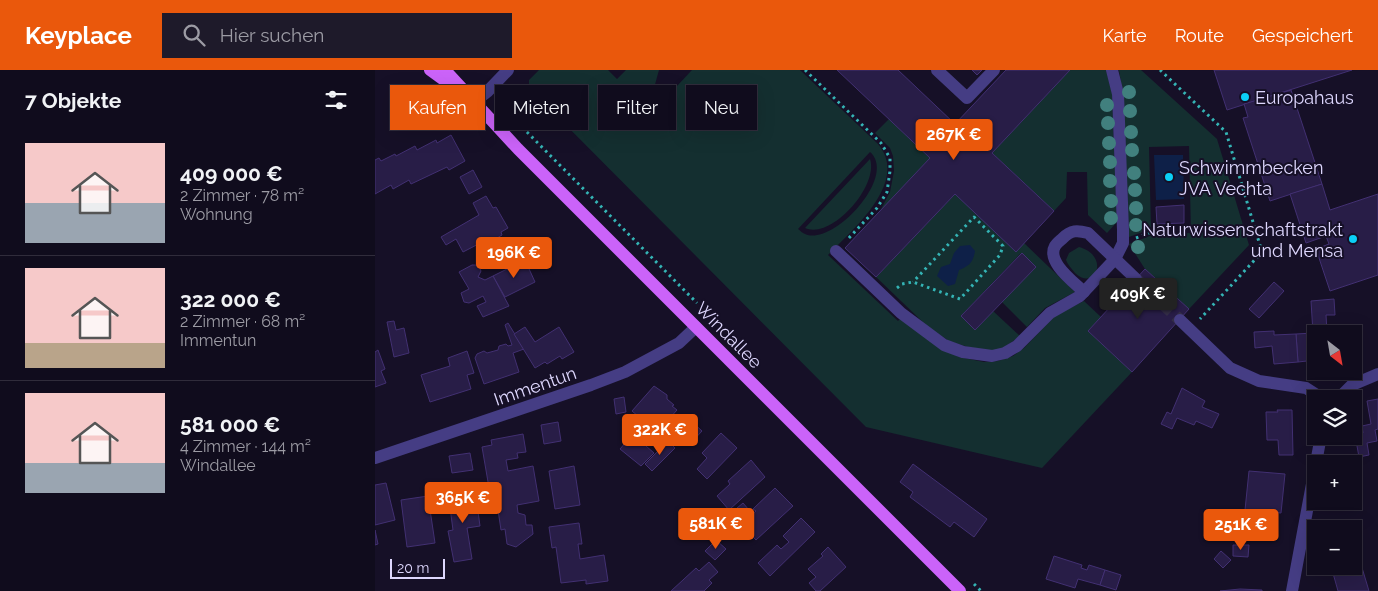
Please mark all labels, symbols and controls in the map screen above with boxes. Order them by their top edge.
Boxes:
search box [162,13,512,58]
text: Keyplace [25,21,132,50]
icon: search [180,21,208,49]
text: Hier suchen [220,24,324,46]
text: Karte [1103,25,1147,46]
text: Route [1175,25,1224,46]
text: Gespeichert [1252,25,1353,46]
chip: Kaufen [390,85,485,130]
chip: Mieten [495,85,588,130]
chip: Filter [598,85,676,130]
chip: Neu [686,85,757,130]
icon: filters [322,86,350,114]
place label: Europahaus [1255,87,1354,108]
text: 7 Objekte [25,88,121,113]
marker: Europahaus [1239,91,1251,103]
pin: 267K € [913,118,995,161]
text: 267K € [927,125,981,144]
place label: Schwimmbecken JVA Vechta [1179,157,1323,199]
text: 409 000 € [180,161,283,186]
icon: home [65,163,125,223]
marker: Schwimmbecken JVA Vechta [1163,171,1175,183]
text: 2 Zimmer · 78 m² [180,186,304,205]
text: Wohnung [180,205,253,224]
place label: Naturwissenschaftstrakt und Mensa [1142,219,1343,261]
marker: Naturwissenschaftstrakt und Mensa [1347,233,1359,245]
pin: 196K € [473,236,555,279]
text: 196K € [487,243,541,262]
pin: 409K € [1097,278,1179,320]
text: 409K € [1110,284,1166,303]
text: 322 000 € [180,287,281,312]
icon: home [65,288,125,348]
street label: Windallee [691,297,767,373]
text: 2 Zimmer · 68 m² [180,312,305,331]
north arrow [1307,325,1363,380]
map controls [1307,325,1362,575]
text: Immentun [180,331,256,350]
street label: Immentun [491,362,579,410]
button: layers [1307,390,1362,445]
text: 581 000 € [180,412,280,437]
icon: home [65,413,125,473]
pin: 322K € [619,414,701,456]
text: 322K € [633,420,687,439]
text: 4 Zimmer · 144 m² [180,437,311,456]
button: + [1307,455,1362,510]
text: Windallee [180,456,256,475]
pin: 365K € [422,482,504,524]
text: 365K € [436,488,490,507]
pin: 581K € [675,508,757,550]
pin: 251K € [1200,508,1282,551]
text: 581K € [689,514,743,533]
text: 251K € [1215,515,1267,534]
button: − [1307,520,1362,575]
scale bar [390,556,445,579]
text: 20 m [397,560,429,576]

